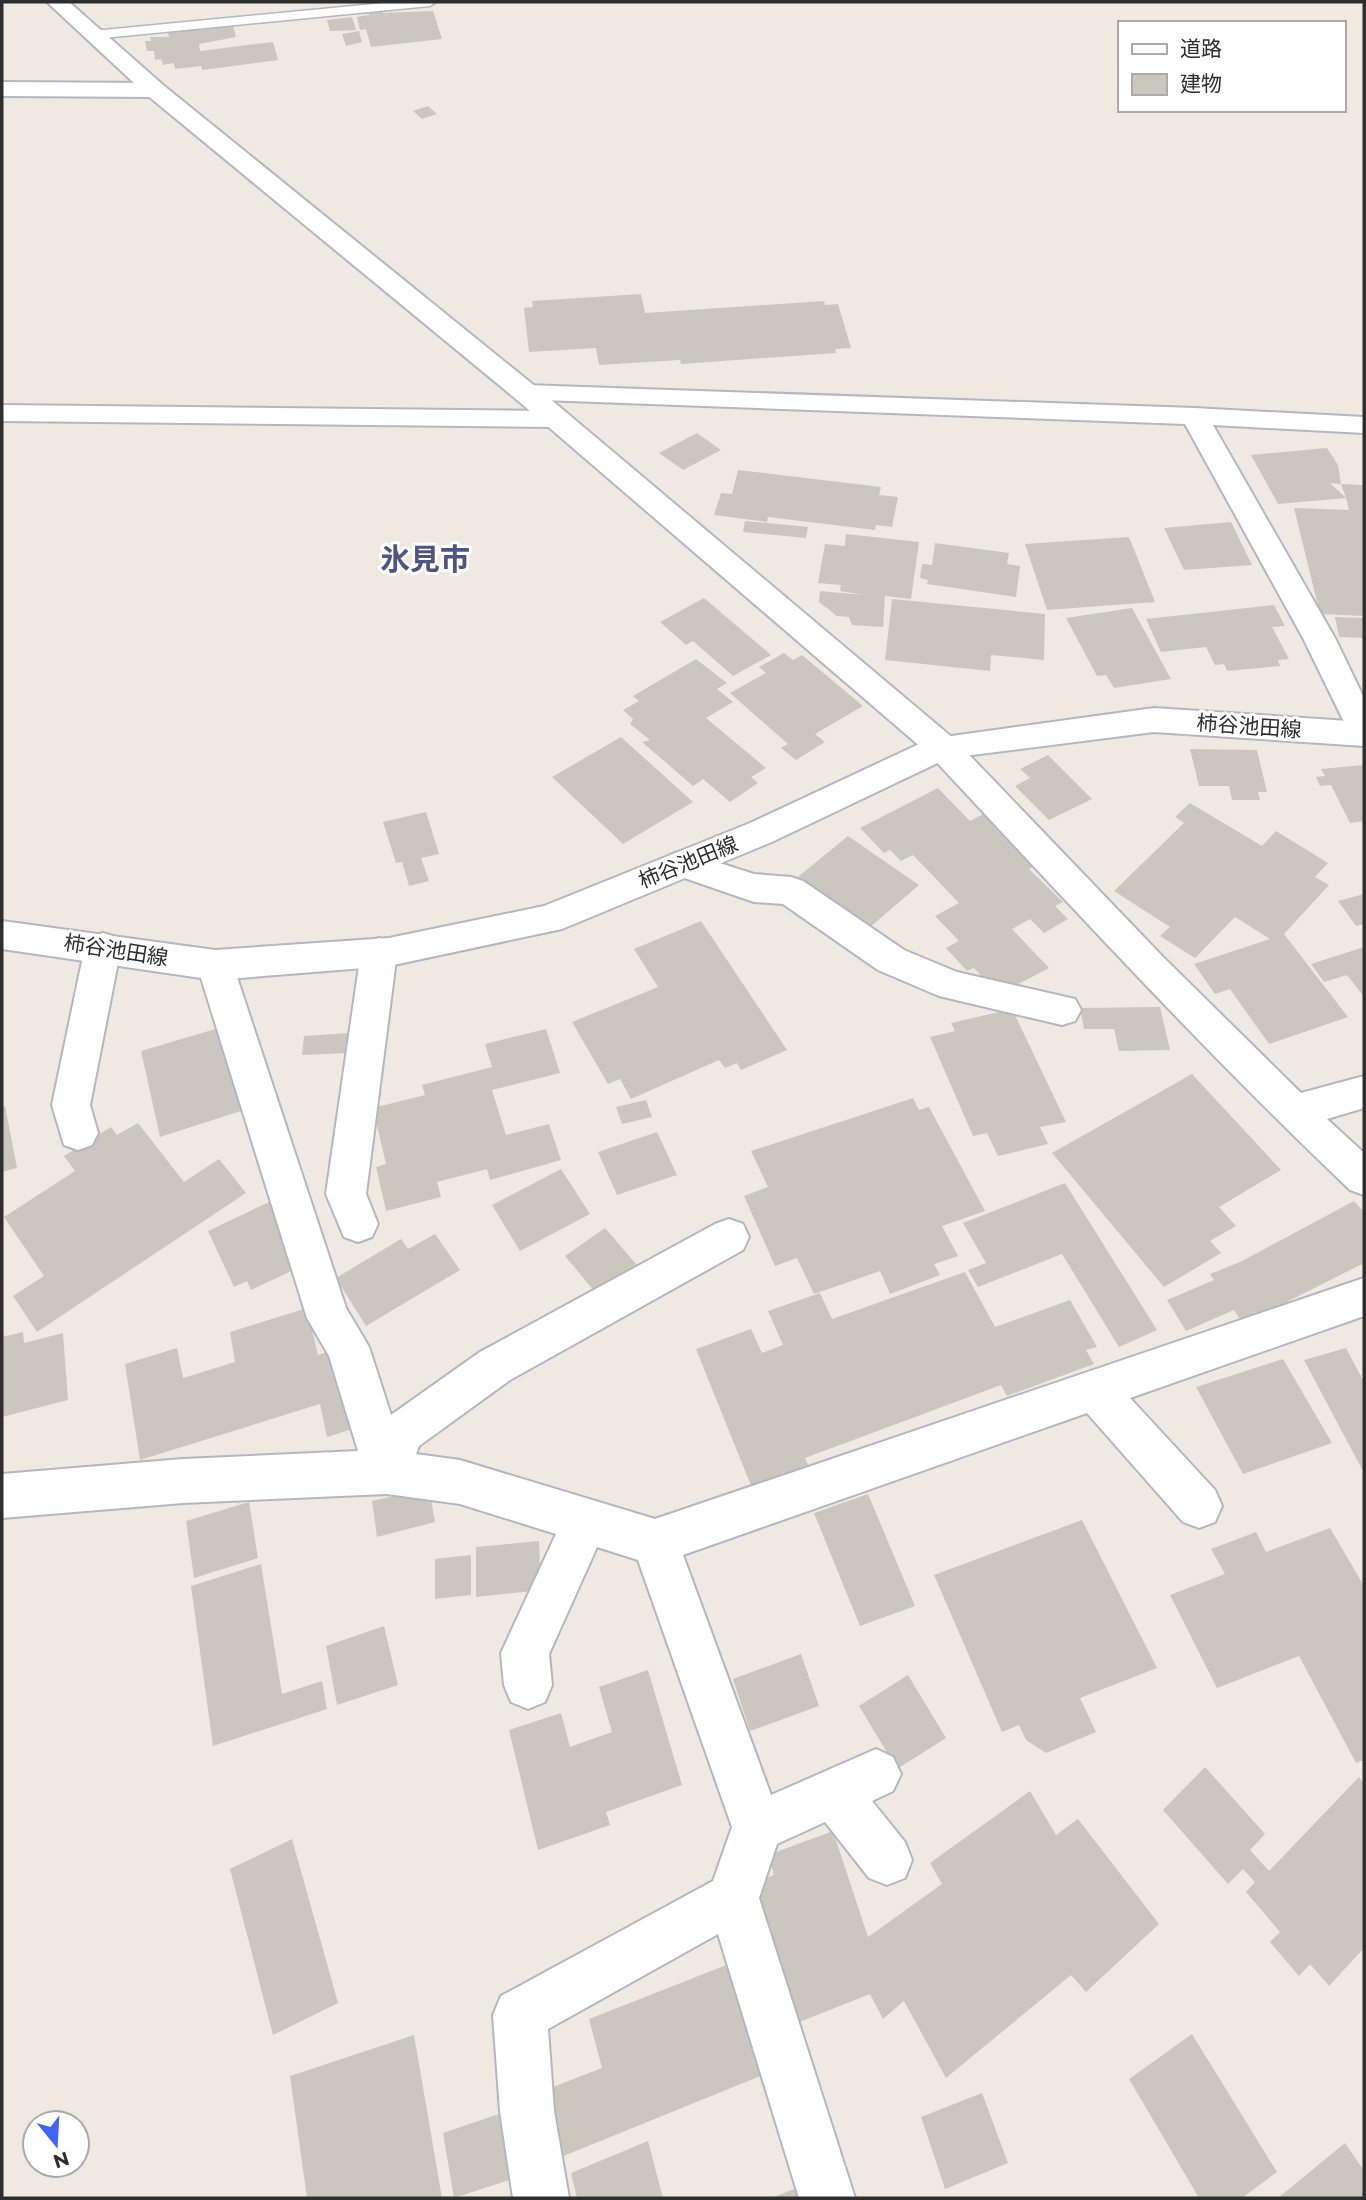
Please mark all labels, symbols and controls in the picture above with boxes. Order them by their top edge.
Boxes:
legend [1118,21,1345,112]
text: 道路 [1180,36,1222,61]
text: 建物 [1180,71,1222,96]
district label: 氷見市 [380,541,470,578]
street label: 柿谷池田線 [1196,710,1302,742]
street label: 柿谷池田線 [635,831,741,893]
street label: 柿谷池田線 [62,929,170,971]
north arrow [21,2109,91,2179]
text: N [50,2146,72,2173]

